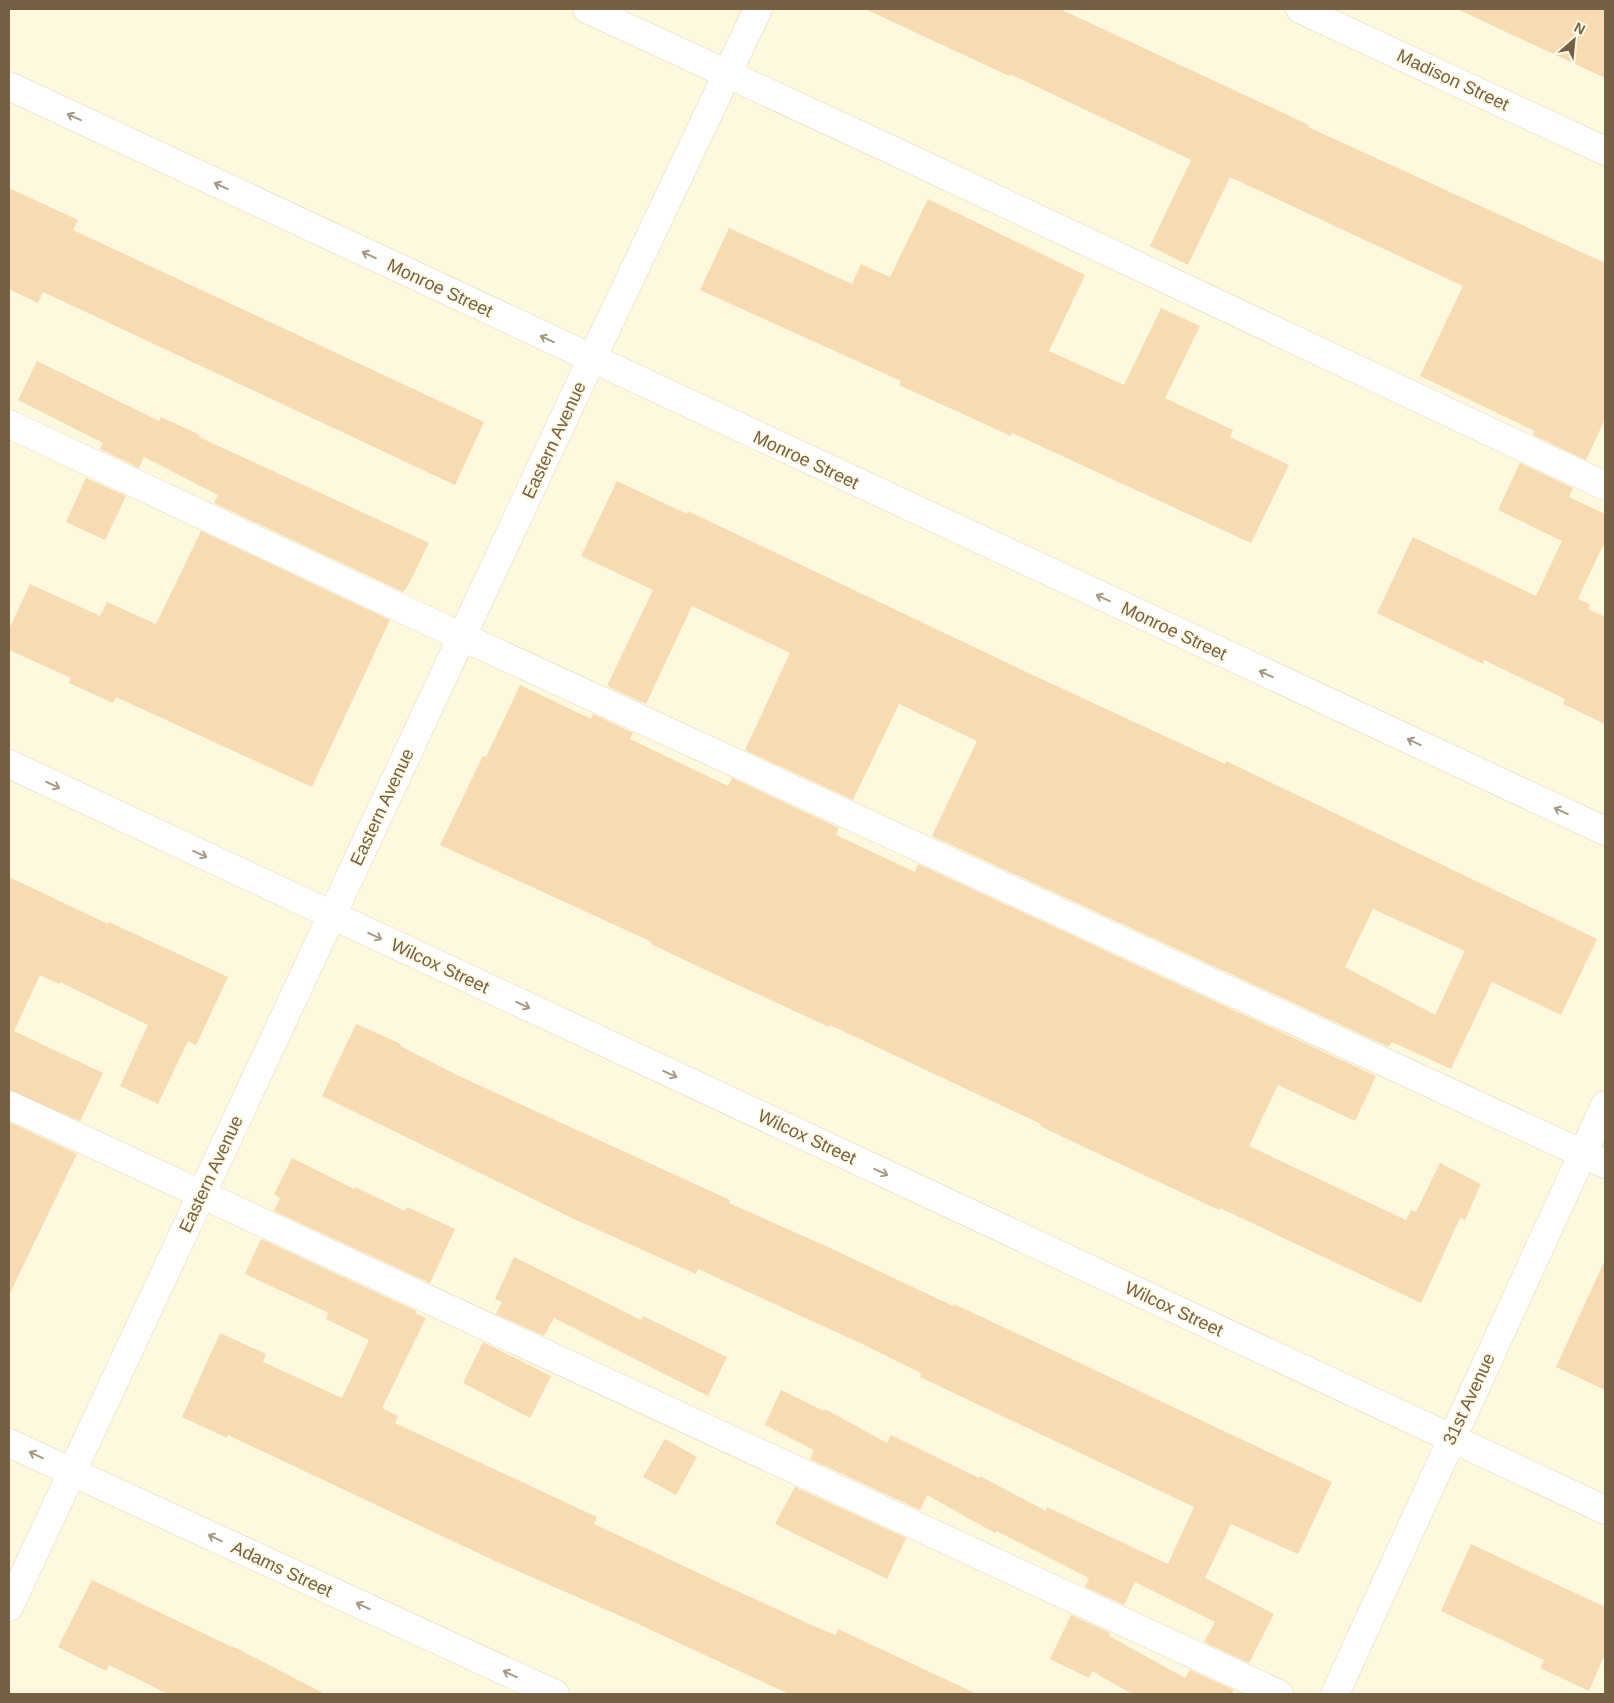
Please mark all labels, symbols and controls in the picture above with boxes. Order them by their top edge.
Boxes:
north arrow [1549,15,1599,65]
text: N [1572,19,1588,38]
street label: Madison Street [1394,45,1512,115]
one-way arrow [67,112,82,121]
one-way arrow [214,181,229,190]
one-way arrow [361,250,376,260]
street label: Monroe Street [384,255,496,321]
one-way arrow [540,334,555,343]
street label: Eastern Avenue [518,378,590,502]
street label: Monroe Street [750,427,862,493]
one-way arrow [1096,593,1111,602]
street label: Monroe Street [1118,598,1230,664]
one-way arrow [1259,668,1274,678]
one-way arrow [1407,737,1422,747]
street label: Eastern Avenue [346,745,418,869]
one-way arrow [45,780,60,790]
one-way arrow [1554,806,1569,815]
one-way arrow [192,850,207,859]
one-way arrow [367,932,382,942]
street label: Wilcox Street [388,935,492,997]
one-way arrow [515,1000,530,1010]
one-way arrow [662,1069,677,1079]
street label: Wilcox Street [755,1106,859,1168]
street label: Eastern Avenue [175,1112,247,1236]
one-way arrow [873,1167,888,1177]
street label: Wilcox Street [1122,1278,1226,1340]
street label: 31st Avenue [1439,1350,1499,1448]
one-way arrow [29,1450,44,1460]
one-way arrow [208,1533,223,1542]
street label: Adams Street [228,1537,336,1601]
one-way arrow [356,1601,371,1610]
one-way arrow [503,1669,518,1679]

